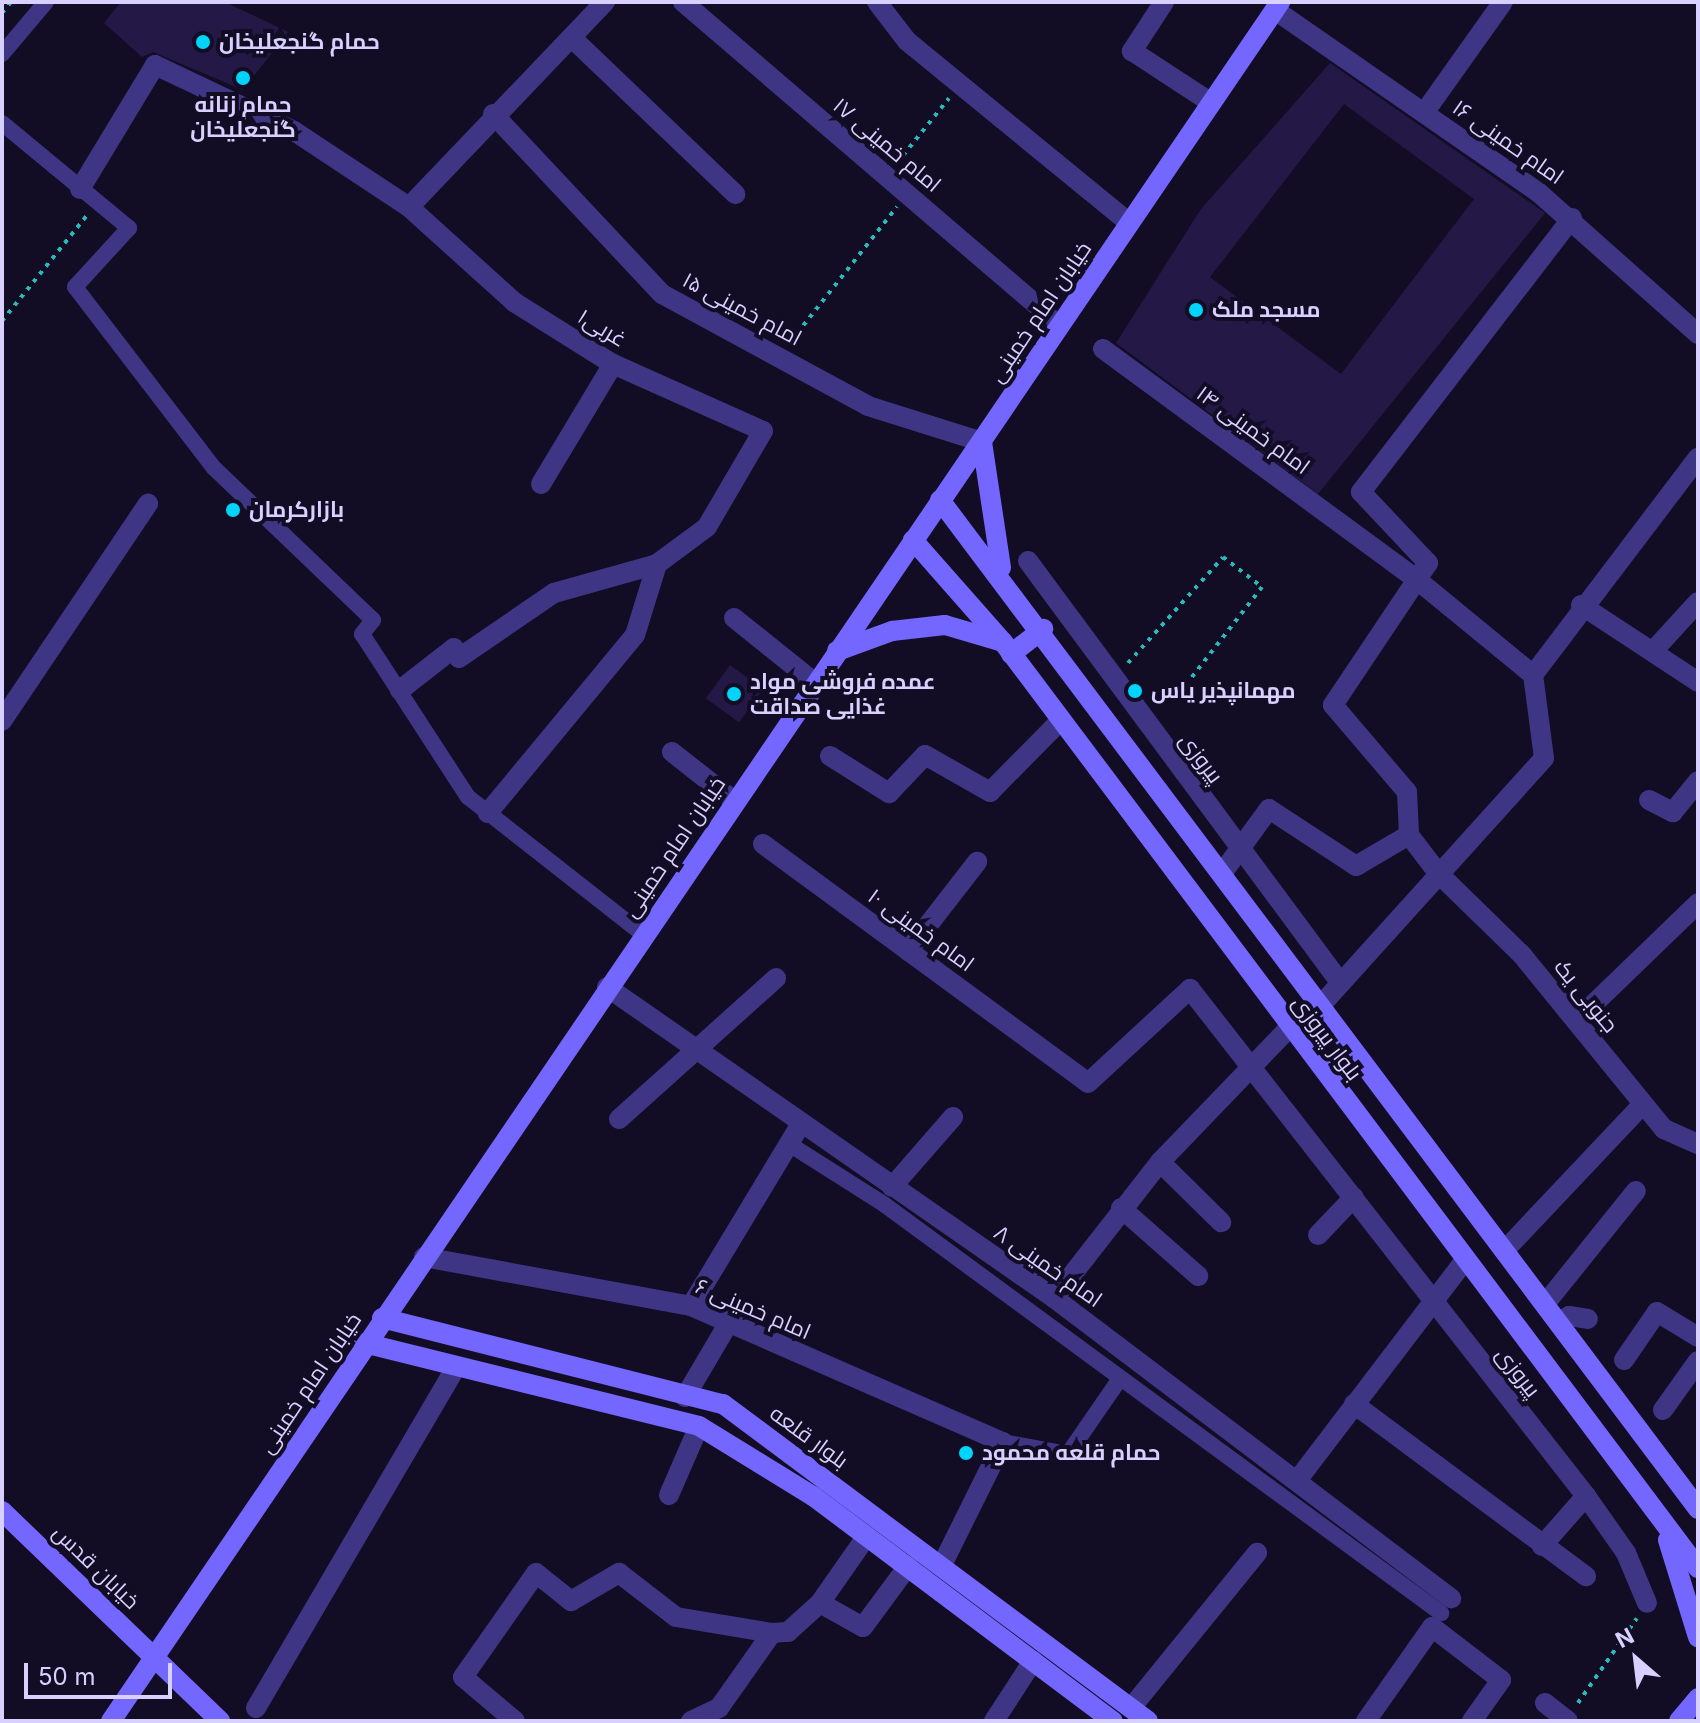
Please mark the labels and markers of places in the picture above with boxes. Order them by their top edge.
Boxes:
place label: حمام گنجعلیخان [219,29,380,55]
marker: حمام گنجعلیخان [194,33,212,51]
marker: حمام زنانه گنجعلیخان [234,69,252,87]
place label: حمام زنانه گنجعلیخان [190,91,296,142]
place label: مسجد ملک [1212,297,1321,323]
marker: مسجد ملک [1187,301,1205,319]
place label: بازارکرمان [249,497,344,523]
marker: بازارکرمان [224,501,242,519]
place label: عمده فروشی مواد غذایی صداقت [750,668,936,720]
place label: مهمانپذیر یاس [1151,678,1296,704]
marker: مهمانپذیر یاس [1126,682,1144,700]
marker: عمده فروشی مواد غذایی صداقت [725,685,743,703]
place label: حمام قلعه محمود [982,1440,1161,1466]
marker: حمام قلعه محمود [957,1444,975,1462]

